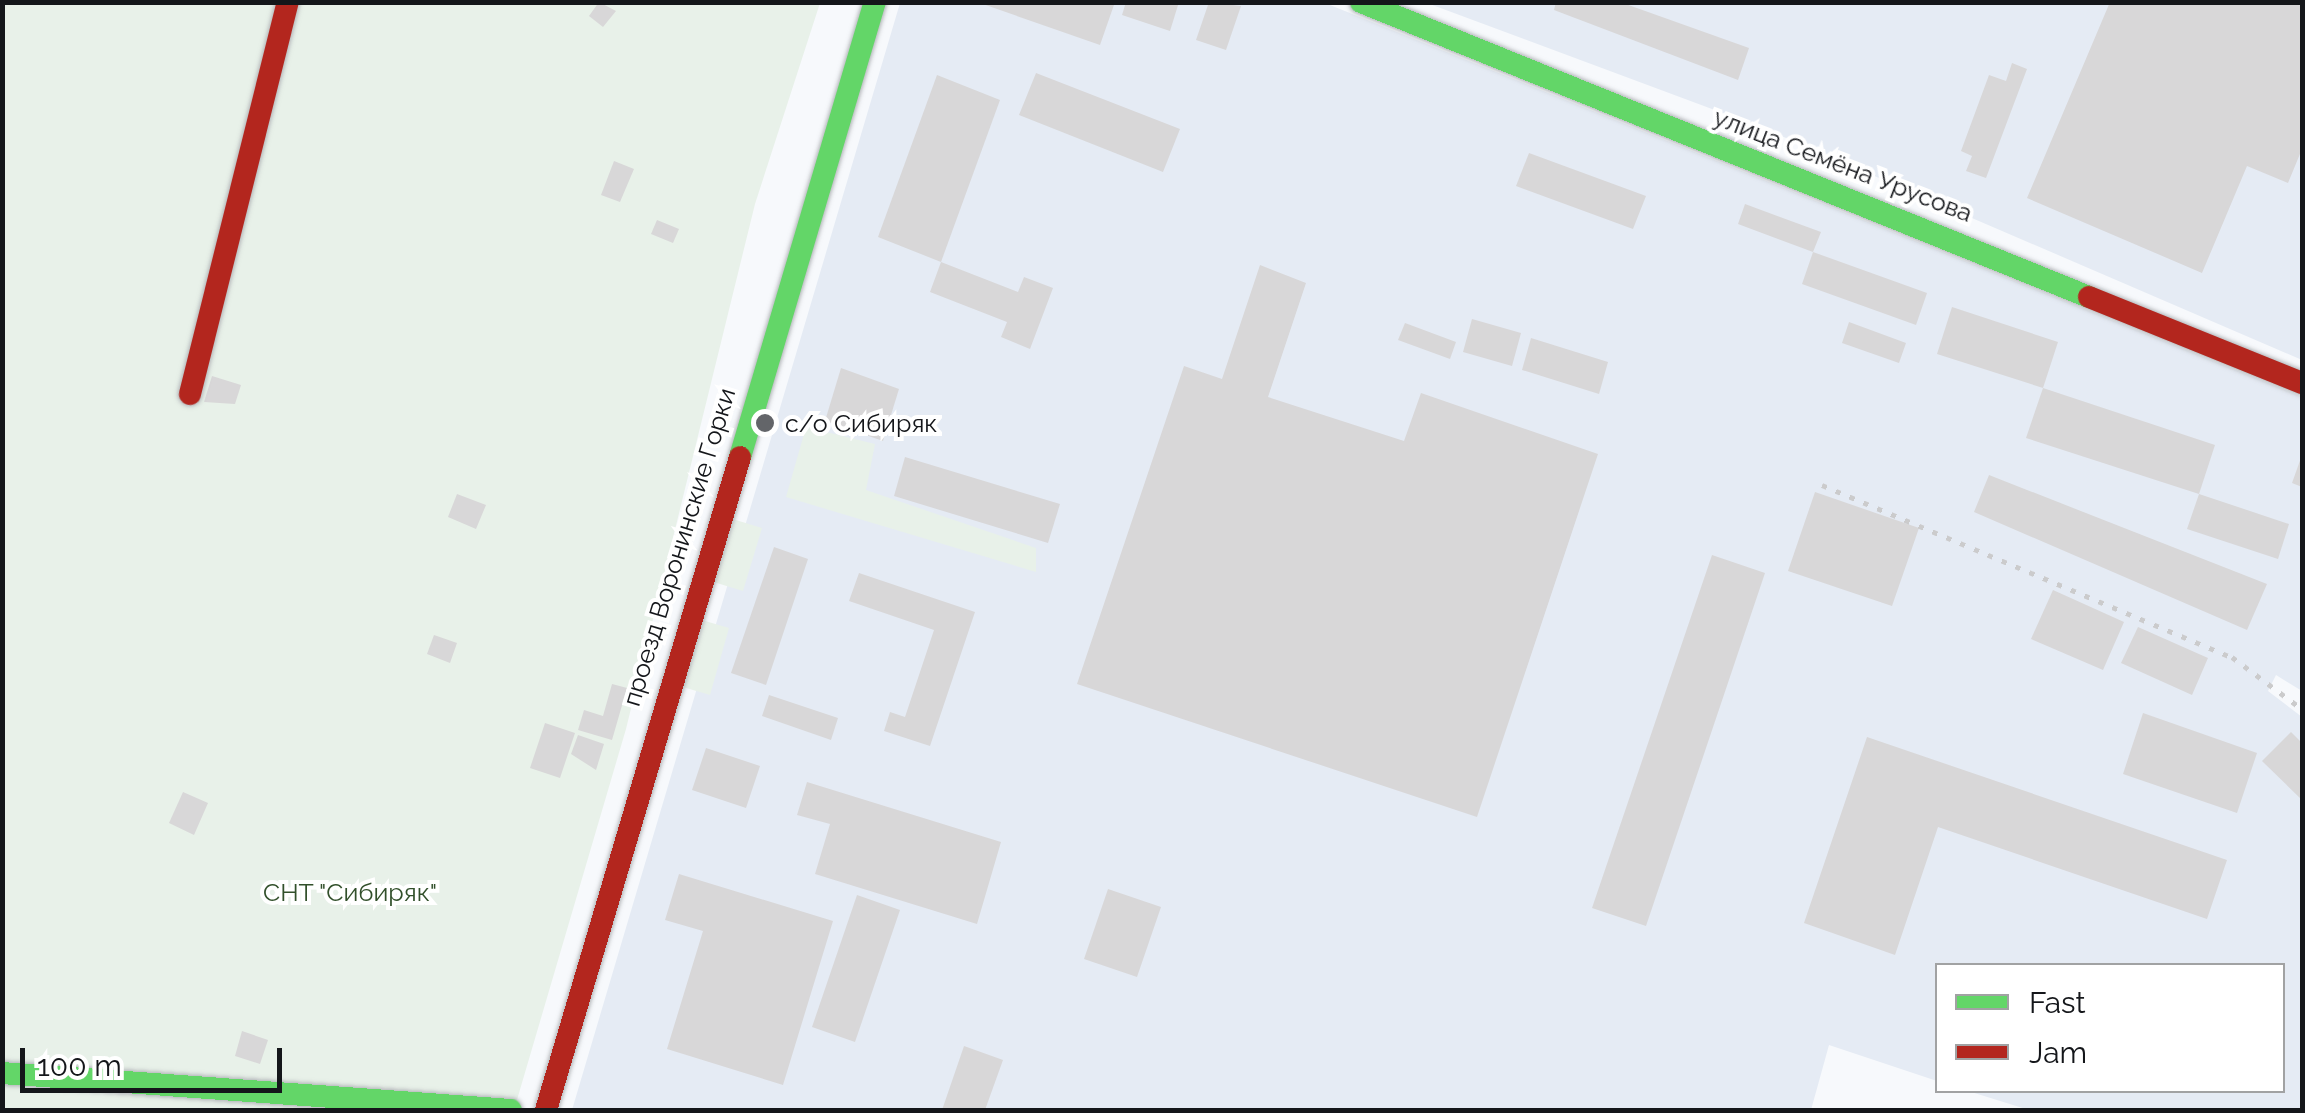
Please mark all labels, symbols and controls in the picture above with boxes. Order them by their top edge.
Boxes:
street label: улица Семёна Урусова [1709,102,1977,228]
street label: проезд Воронинские Горки [616,384,742,710]
place label: с/о Сибиряк [785,408,937,438]
marker: с/о Сибиряк [754,412,776,434]
park label: СНТ "Сибиряк" [262,877,438,907]
legend [1935,963,2285,1093]
text: Fast [2029,985,2086,1020]
scale bar [25,1028,288,1090]
text: Jam [2029,1035,2087,1070]
text: 100 m [37,1048,122,1083]

